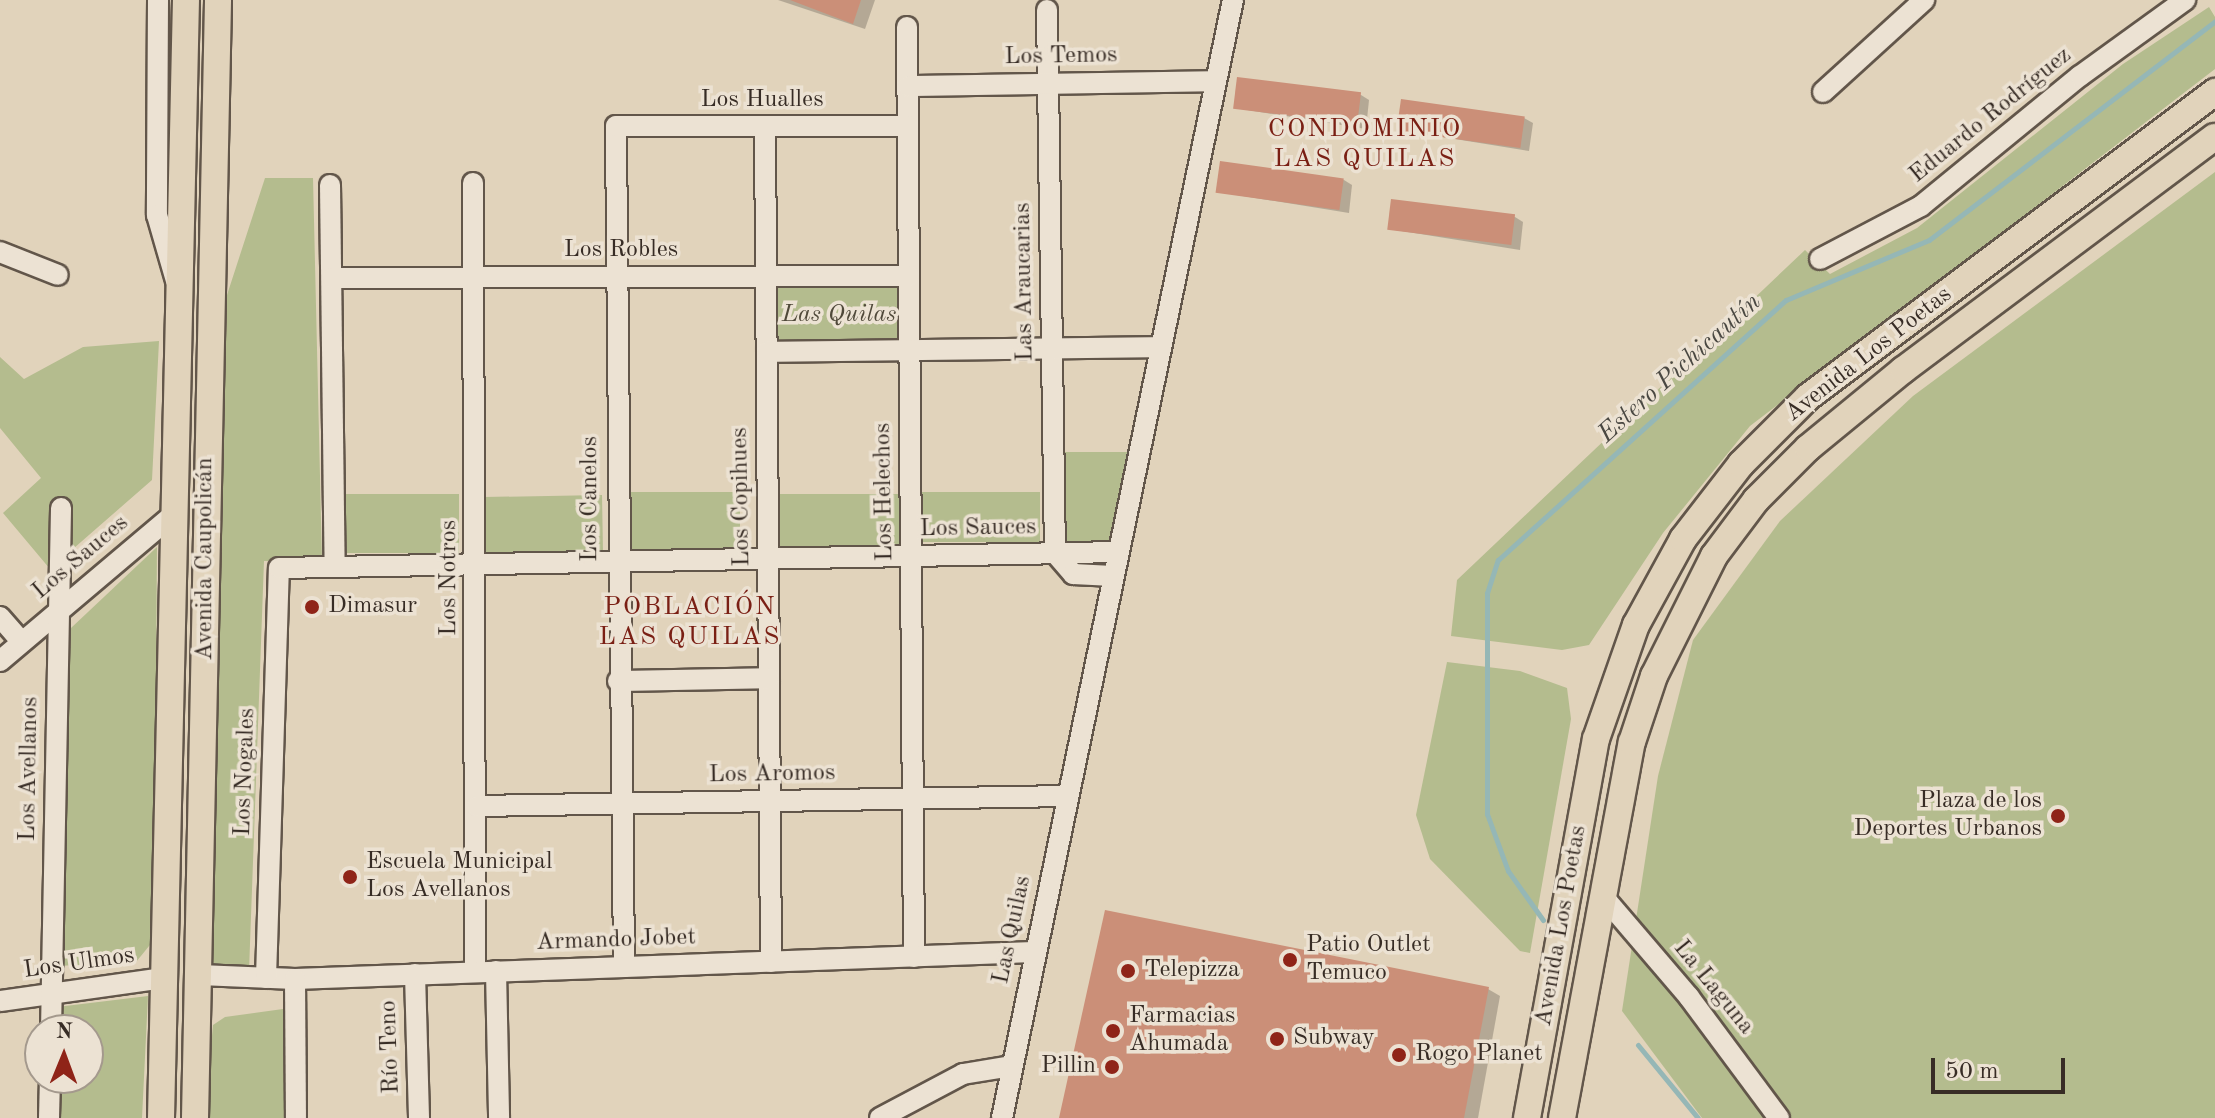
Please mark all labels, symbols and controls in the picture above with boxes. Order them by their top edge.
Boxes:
street label: Los Temos [1004,42,1118,72]
street label: Eduardo Rodríguez [1904,42,2078,190]
street label: Los Hualles [700,87,824,115]
district label: CONDOMINIO LAS QUILAS [1268,114,1462,176]
street label: Las Araucarias [1009,202,1041,362]
street label: Los Robles [564,237,678,265]
street label: Avenida Los Poetas [1780,281,1958,429]
water label: Estero Pichicautín [1592,287,1768,451]
park label: Las Quilas [782,302,896,330]
street label: Los Helechos [869,423,901,561]
street label: Los Copihues [726,427,758,567]
street label: Los Canelos [577,436,605,562]
street label: Avenida Caupolicán [192,457,220,661]
street label: Los Sauces [27,509,135,607]
street label: Los Sauces [919,514,1037,544]
street label: Los Notros [436,520,464,636]
district label: POBLACIÓN LAS QUILAS [599,592,781,654]
place label: Dimasur [328,593,417,621]
marker: Dimasur [303,598,321,616]
street label: Los Avellanos [14,696,46,842]
street label: Los Nogales [229,707,263,837]
street label: Los Aromos [708,759,836,791]
place label: Plaza de los Deportes Urbanos [1854,788,2042,844]
marker: Plaza de los Deportes Urbanos [2049,807,2067,825]
street label: Avenida Los Poetas [1530,823,1594,1029]
place label: Escuela Municipal Los Avellanos [366,849,552,905]
marker: Escuela Municipal Los Avellanos [341,868,359,886]
street label: Las Quilas [987,873,1039,987]
street label: Armando Jobet [536,924,696,958]
place label: Patio Outlet Temuco [1306,932,1431,988]
street label: La Laguna [1666,935,1760,1041]
street label: Los Ulmos [22,942,136,986]
marker: Patio Outlet Temuco [1281,951,1299,969]
place label: Telepizza [1144,957,1240,985]
marker: Telepizza [1119,962,1137,980]
street label: Río Teno [375,1000,407,1094]
place label: Farmacias Ahumada [1129,1003,1236,1059]
north arrow [24,1014,104,1094]
text: N [56,1021,73,1043]
marker: Farmacias Ahumada [1104,1022,1122,1040]
place label: Subway [1293,1025,1375,1053]
marker: Subway [1268,1030,1286,1048]
place label: Rogo Planet [1415,1041,1543,1069]
scale bar [1935,1042,2069,1092]
marker: Rogo Planet [1390,1046,1408,1064]
place label: Pillin [1041,1053,1096,1081]
marker: Pillin [1103,1058,1121,1076]
text: 50 m [1945,1060,1999,1084]

